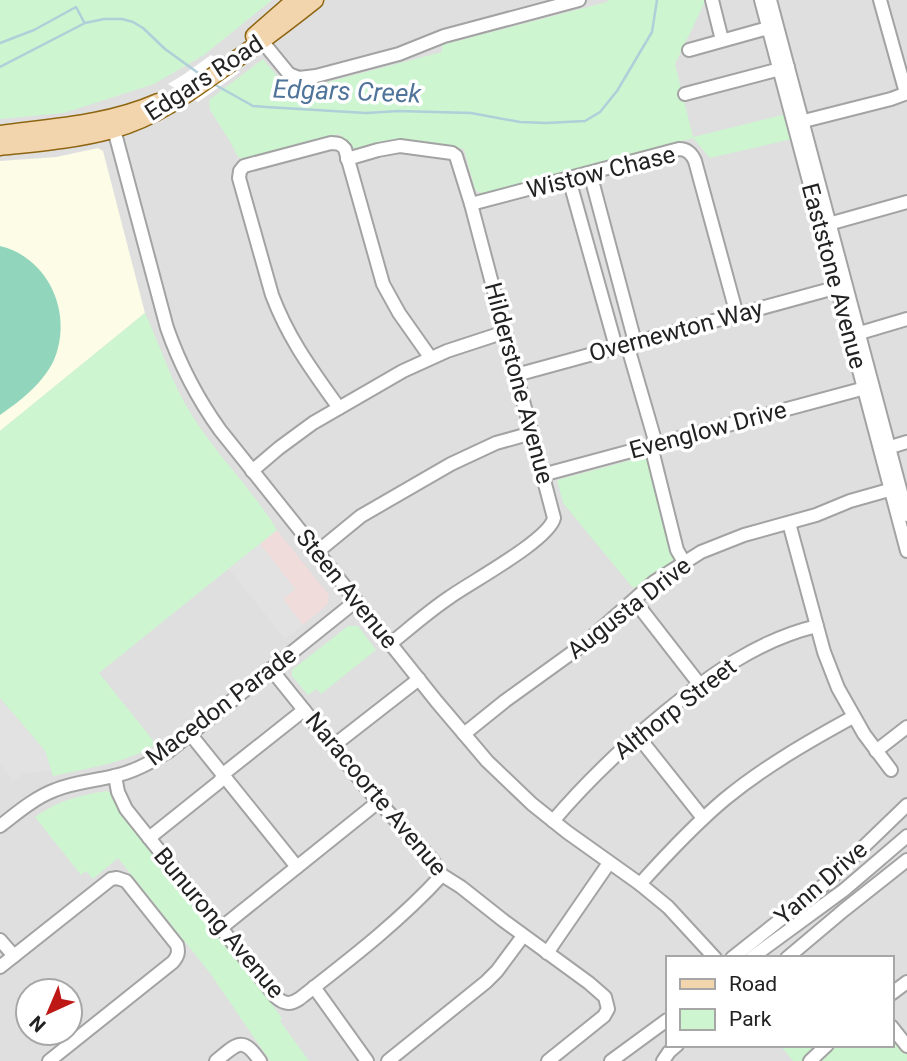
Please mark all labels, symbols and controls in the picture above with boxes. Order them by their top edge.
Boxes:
street label: Edgars Road [140,29,268,127]
water label: Edgars Creek [272,73,423,109]
street label: Wistow Chase [524,140,678,204]
street label: Eaststone Avenue [796,180,872,372]
street label: Hilderstone Avenue [479,279,559,487]
street label: Overnewton Way [586,294,766,368]
street label: Evenglow Drive [626,396,790,464]
street label: Steen Avenue [290,524,404,654]
street label: Augusta Drive [562,551,696,665]
street label: Macedon Parade [140,640,302,772]
street label: Althorp Street [608,653,742,765]
street label: Naracoorte Avenue [300,707,452,881]
street label: Yann Drive [769,835,873,931]
street label: Bunurong Avenue [148,842,290,1004]
legend [666,956,893,1047]
text: Road [729,972,777,996]
north arrow [14,977,84,1047]
text: Park [729,1007,772,1031]
text: N [25,1011,50,1037]

